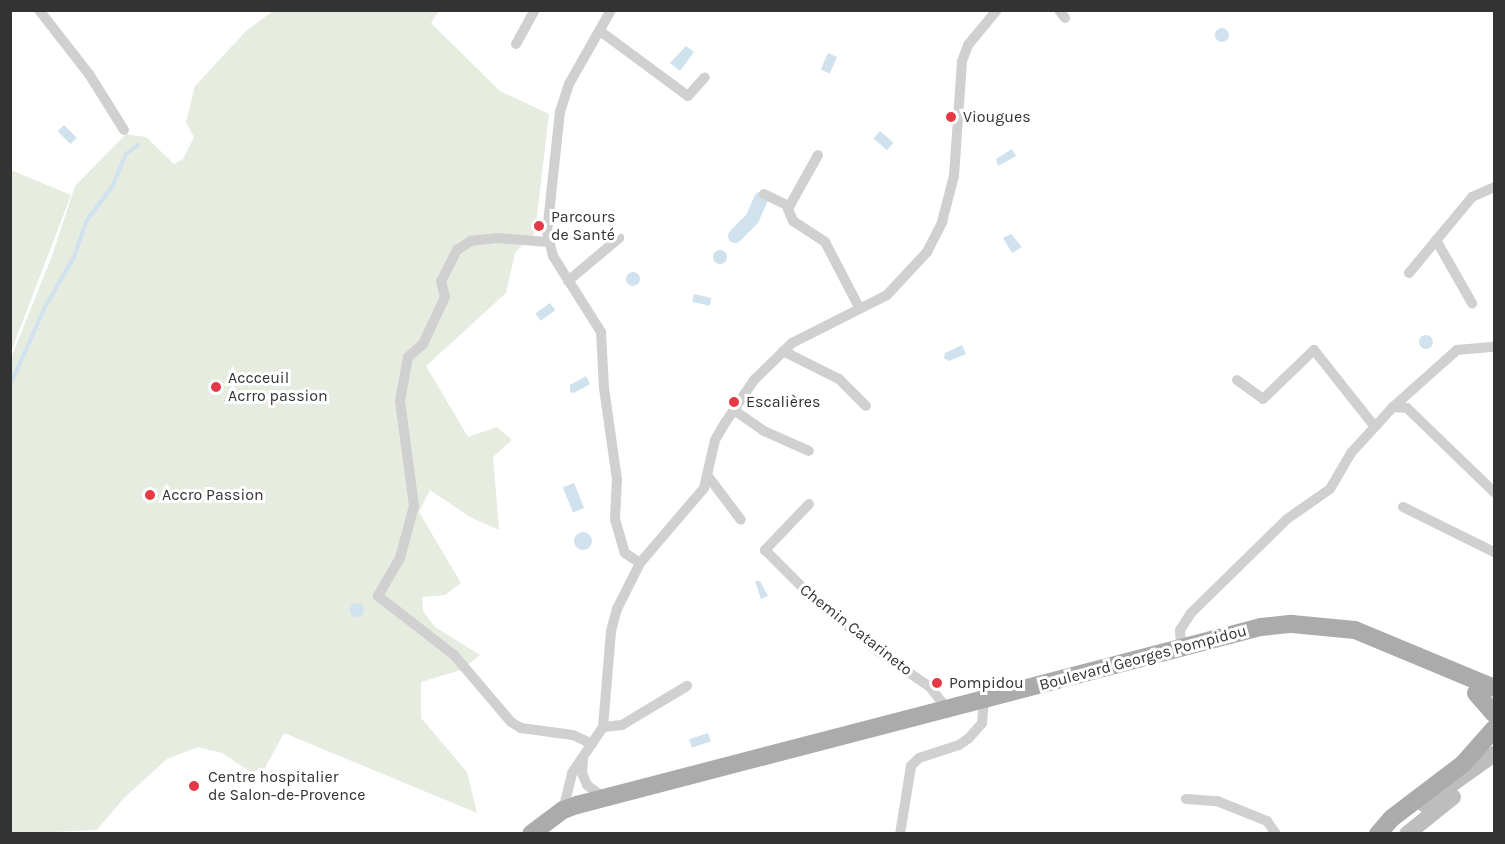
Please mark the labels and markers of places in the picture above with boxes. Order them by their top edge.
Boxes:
place label: Viougues [963,107,1031,127]
marker: Viougues [944,110,958,124]
place label: Parcours de Santé [551,207,615,245]
marker: Parcours de Santé [532,219,546,233]
place label: Accceuil Acrro passion [228,368,328,406]
marker: Accceuil Acrro passion [209,380,223,394]
place label: Escalières [746,392,820,412]
marker: Escalières [727,395,741,409]
place label: Accro Passion [162,485,264,505]
marker: Accro Passion [143,488,157,502]
place label: Pompidou [949,673,1024,693]
marker: Pompidou [930,676,944,690]
place label: Centre hospitalier de Salon-de-Provence [208,767,365,805]
marker: Centre hospitalier de Salon-de-Provence [185,777,203,795]

